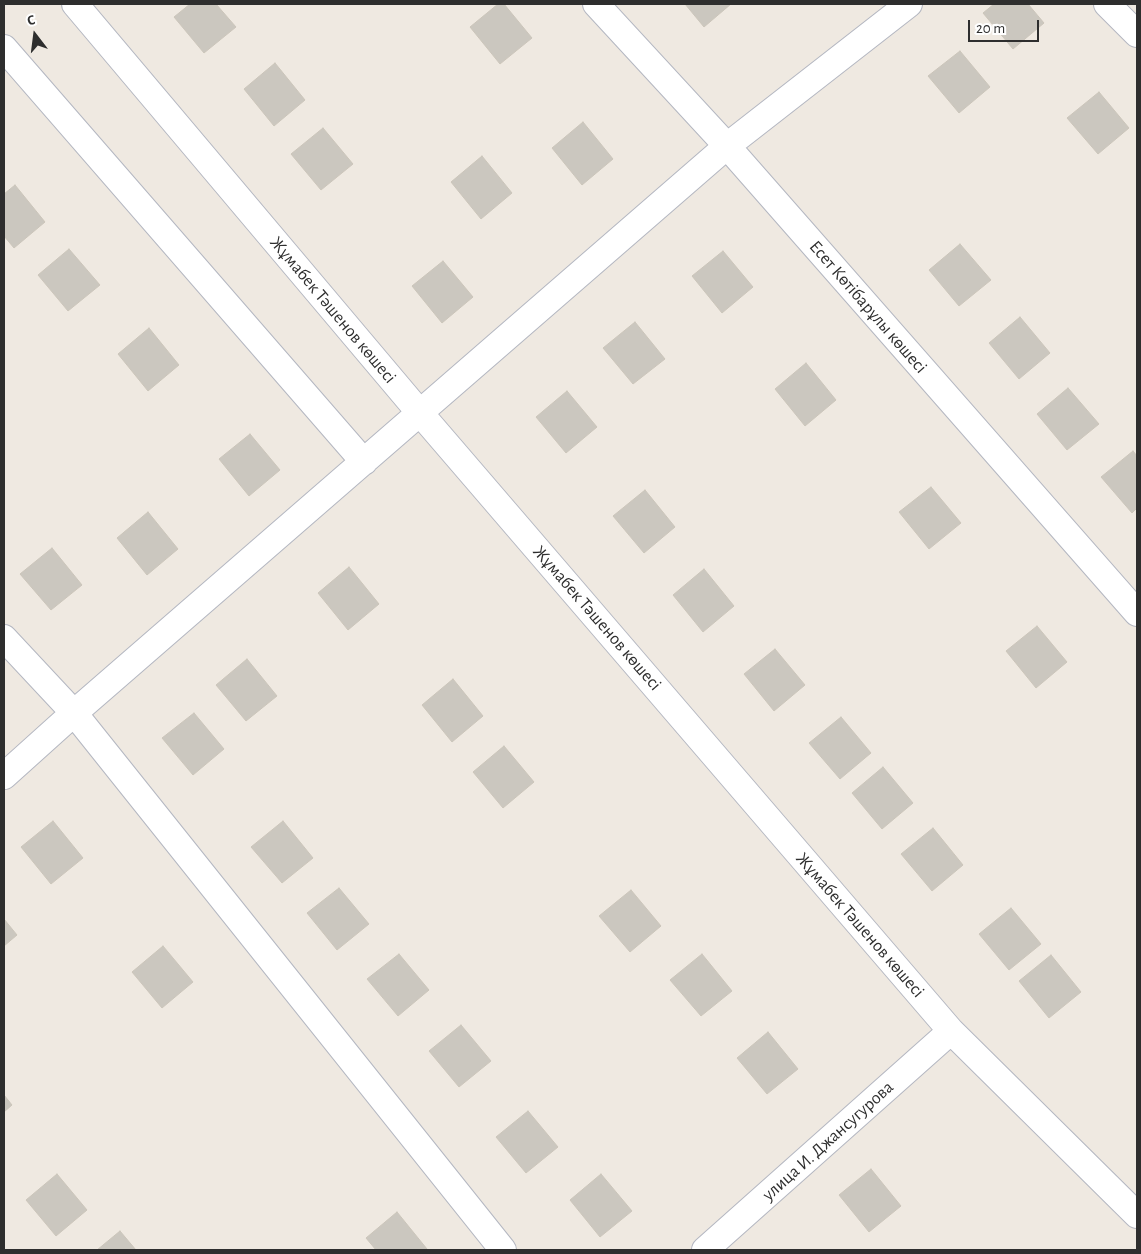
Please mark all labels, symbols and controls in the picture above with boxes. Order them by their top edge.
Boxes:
north arrow [10,10,60,60]
scale bar [971,10,1042,42]
text: С [26,13,37,28]
text: 20 m [976,21,1005,36]
street label: Жұмабек Тәшенов көшесі [265,232,401,388]
street label: Есет Көтібарұлы көшесі [804,236,932,378]
street label: Жұмабек Тәшенов көшесі [528,541,666,695]
street label: Жұмабек Тәшенов көшесі [791,848,929,1002]
street label: улица И. Джансугурова [758,1076,898,1206]

